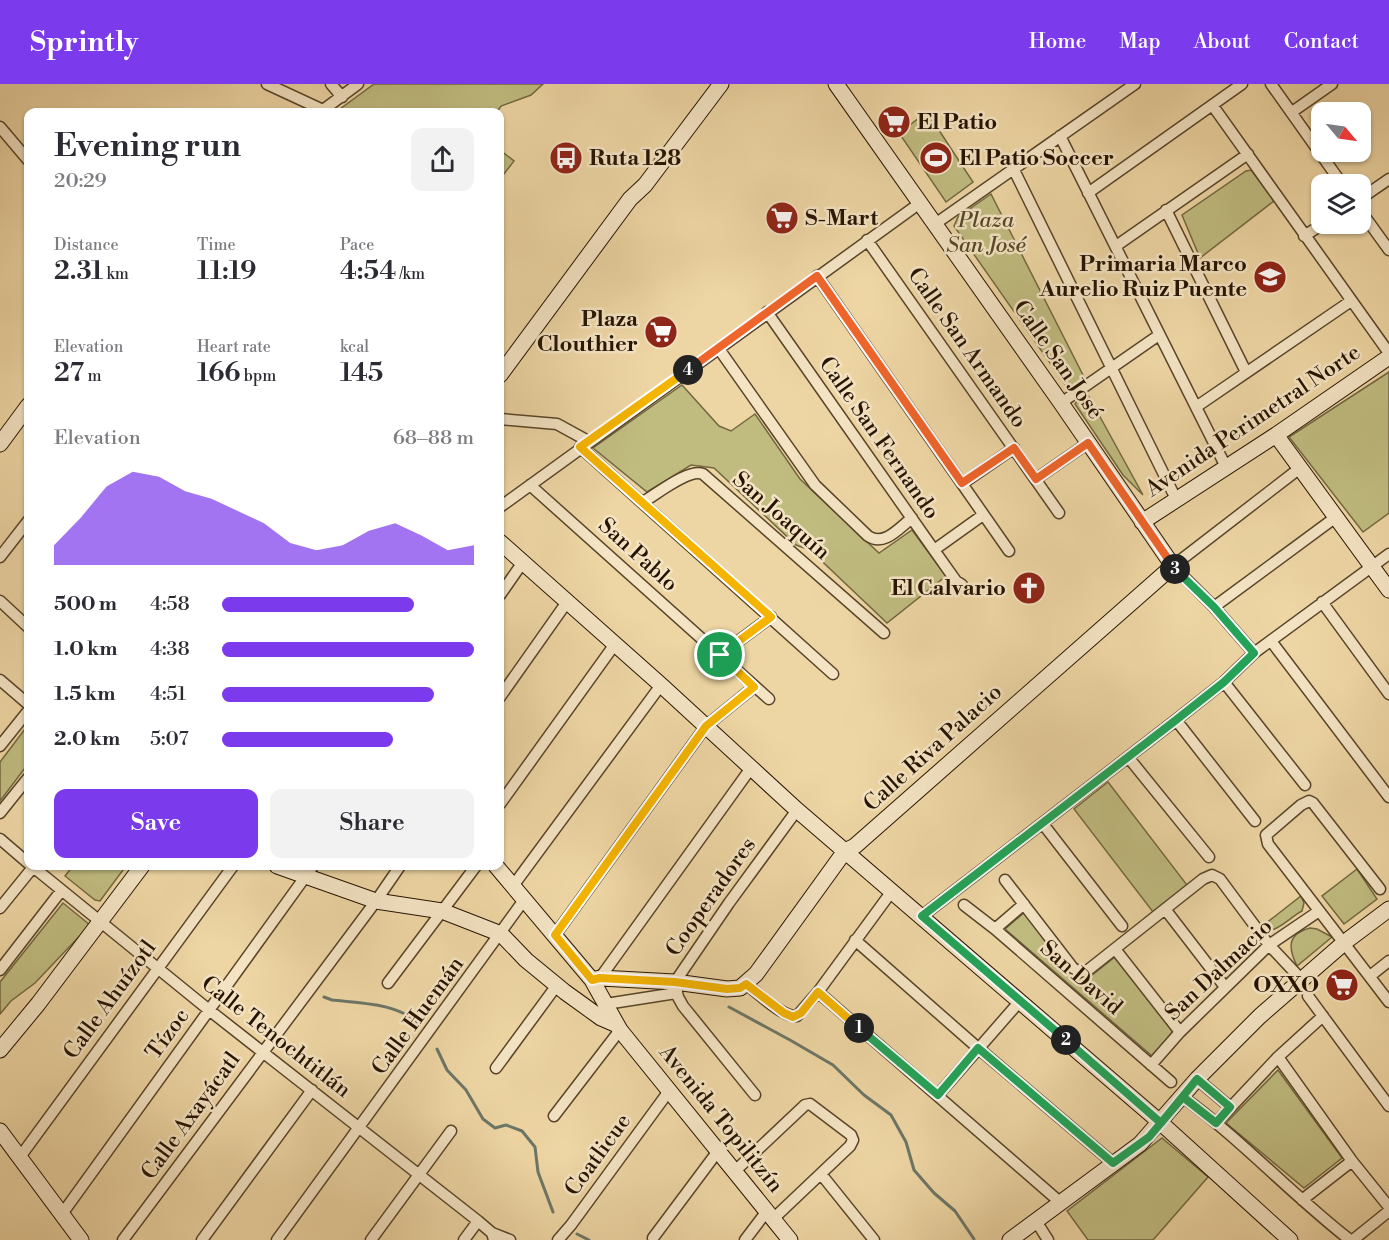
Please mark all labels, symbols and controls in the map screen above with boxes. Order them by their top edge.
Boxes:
text: Sprintly [30,25,138,60]
text: Home [1029,29,1086,55]
text: Map [1119,29,1161,55]
text: About [1194,29,1251,55]
text: Contact [1284,29,1359,55]
north arrow [1311,102,1371,162]
map controls [1311,102,1371,234]
supermarket icon: El Patio [876,104,912,140]
place label: El Patio [917,109,997,136]
text: Evening run [54,126,241,167]
button: share [411,128,474,191]
bus stop icon: Ruta 128 [548,140,584,176]
sports icon: El Patio Soccer [918,140,954,176]
place label: Ruta 128 [589,145,681,172]
place label: El Patio Soccer [959,145,1114,172]
text: 20:29 [54,169,107,194]
button: layers [1311,174,1371,234]
supermarket icon: S-Mart [764,200,800,236]
place label: S-Mart [805,205,878,232]
park label: Plaza San José [946,207,1028,259]
text: Distance [54,235,119,255]
text: Time [197,235,236,255]
text: Pace [340,235,374,255]
place label: Primaria Marco Aurelio Ruiz Puente [1038,251,1247,303]
text: 2.31 [54,255,103,287]
text: 11:19 [197,255,256,287]
text: 4:54 [340,255,396,287]
school or university icon: Primaria Marco Aurelio Ruiz Puente [1252,259,1288,295]
street label: Calle San Armando [902,263,1032,433]
text: km [103,264,129,284]
text: /km [396,264,425,284]
street label: Calle San José [1007,295,1109,425]
place label: Plaza Clouthier [537,306,639,358]
supermarket icon: Plaza Clouthier [643,314,679,350]
text: Elevation [54,337,123,357]
text: Heart rate [197,337,271,357]
text: kcal [340,337,369,357]
street label: Avenida Perimetral Norte [1140,339,1366,504]
street label: Calle San Fernando [813,351,945,525]
pin: 4 [673,355,703,385]
text: 27 [54,357,84,389]
text: 166 [197,357,240,389]
text: 145 [340,357,383,389]
text: 4 [683,360,693,380]
text: m [84,366,102,386]
text: bpm [240,366,276,386]
text: Elevation [54,426,141,451]
text: 68–88 m [393,426,474,451]
street label: San Joaquín [727,466,835,566]
street label: San Pablo [593,512,683,598]
pin: 3 [1160,554,1190,584]
text: 3 [1170,559,1180,579]
church icon: El Calvario [1011,570,1047,606]
place label: El Calvario [891,575,1006,602]
text: 500 m [54,592,117,617]
text: 4:58 [150,592,190,617]
pin [694,629,745,680]
text: 1.0 km [54,637,118,662]
text: 4:38 [150,637,190,662]
icon: arrive [703,638,736,671]
street label: Calle Riva Palacio [858,679,1008,817]
text: 1.5 km [54,682,115,707]
text: 4:51 [150,682,186,707]
text: 2.0 km [54,727,120,752]
text: 5:07 [150,727,189,752]
button: Save [54,789,258,858]
button: Share [270,789,474,858]
street label: Cooperadores [660,832,762,962]
street label: San Dalmacio [1160,913,1278,1027]
street label: Calle Ahuízotl [58,935,162,1065]
street label: San David [1034,935,1128,1021]
street label: Calle Huemán [366,952,470,1080]
supermarket icon: OXXO [1324,967,1360,1003]
street label: Calle Tenochtitlán [196,970,356,1104]
place label: OXXO [1253,972,1319,999]
street label: Tízoc [140,1003,196,1065]
pin: 1 [844,1013,874,1043]
text: 1 [855,1018,863,1038]
pin: 2 [1051,1025,1081,1055]
text: 2 [1061,1030,1071,1050]
street label: Avenida Topilitzín [653,1039,789,1198]
street label: Calle Axayácatl [136,1047,247,1185]
street label: Coatlicue [559,1109,637,1201]

